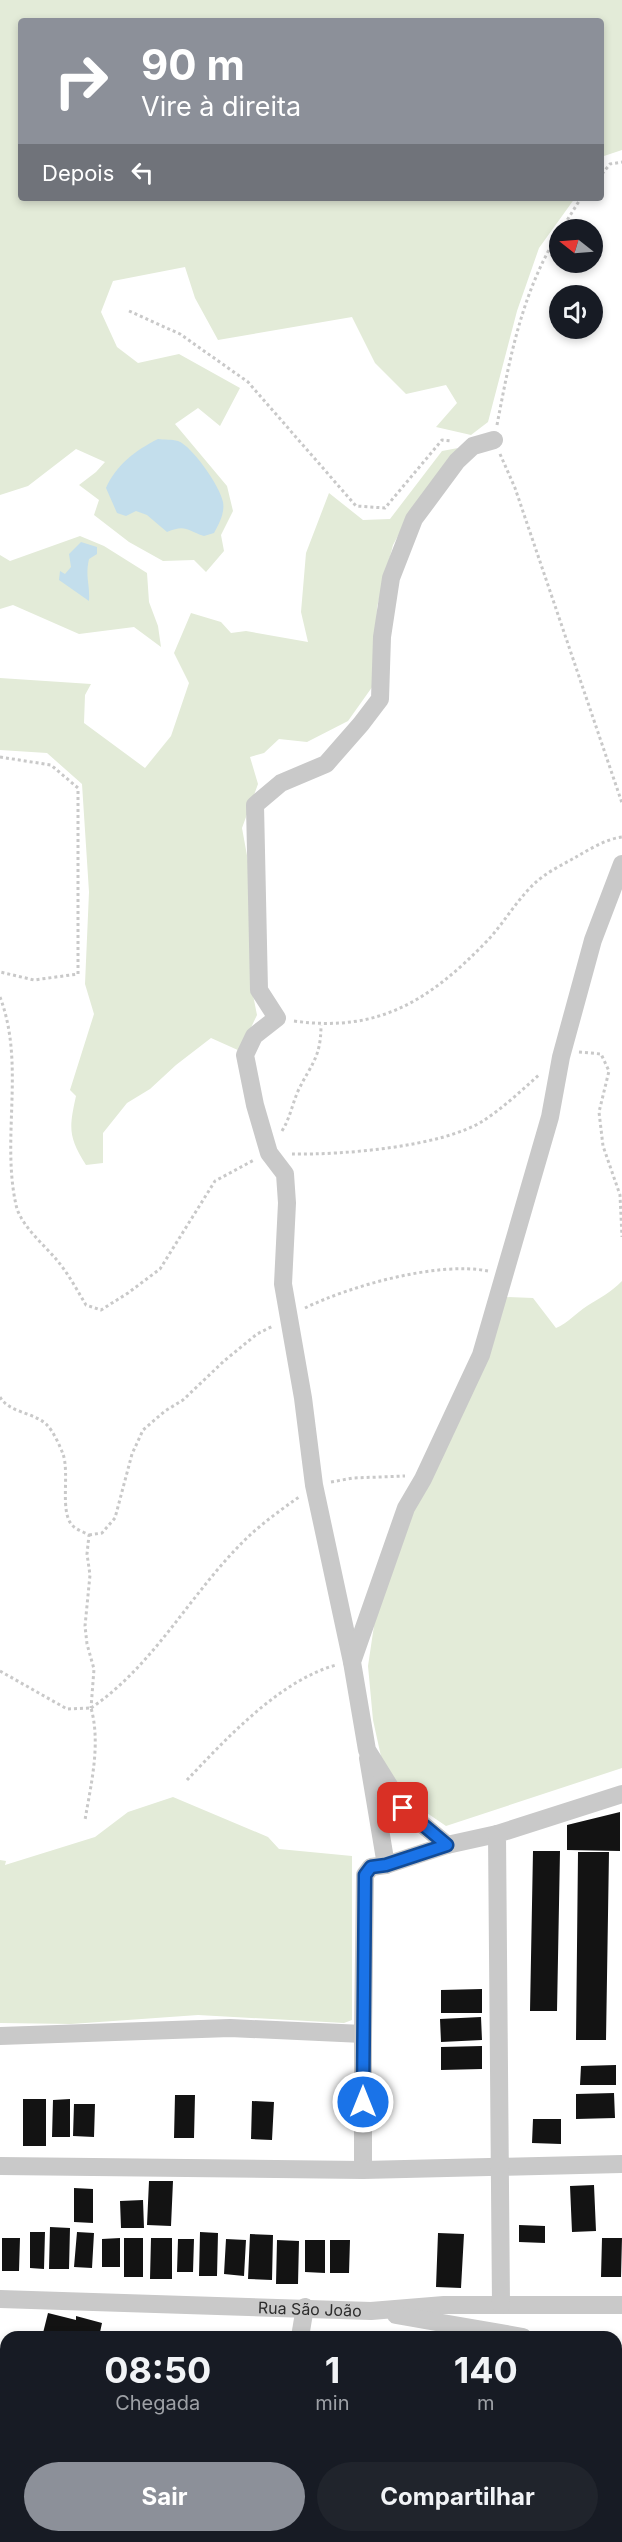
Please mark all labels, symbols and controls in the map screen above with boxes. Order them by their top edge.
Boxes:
text: 90 m [141,39,245,90]
icon: right [42,42,120,120]
text: Vire à direita [141,90,301,123]
icon: left [126,156,159,189]
text: Depois [42,160,114,186]
north arrow [549,219,603,273]
map controls [549,219,603,339]
button: sound [549,285,603,339]
pin [377,1782,428,1833]
icon: arrive [386,1791,419,1824]
position arrow [331,2070,395,2134]
street label: Rua São João [258,2297,362,2321]
text: 08:50 [104,2348,211,2392]
text: 1 [325,2348,340,2392]
text: 140 [454,2348,518,2392]
text: Chegada [115,2391,200,2415]
text: min [315,2391,350,2415]
text: m [477,2391,495,2415]
button: Sair [24,2462,305,2531]
button: Compartilhar [317,2462,598,2531]

